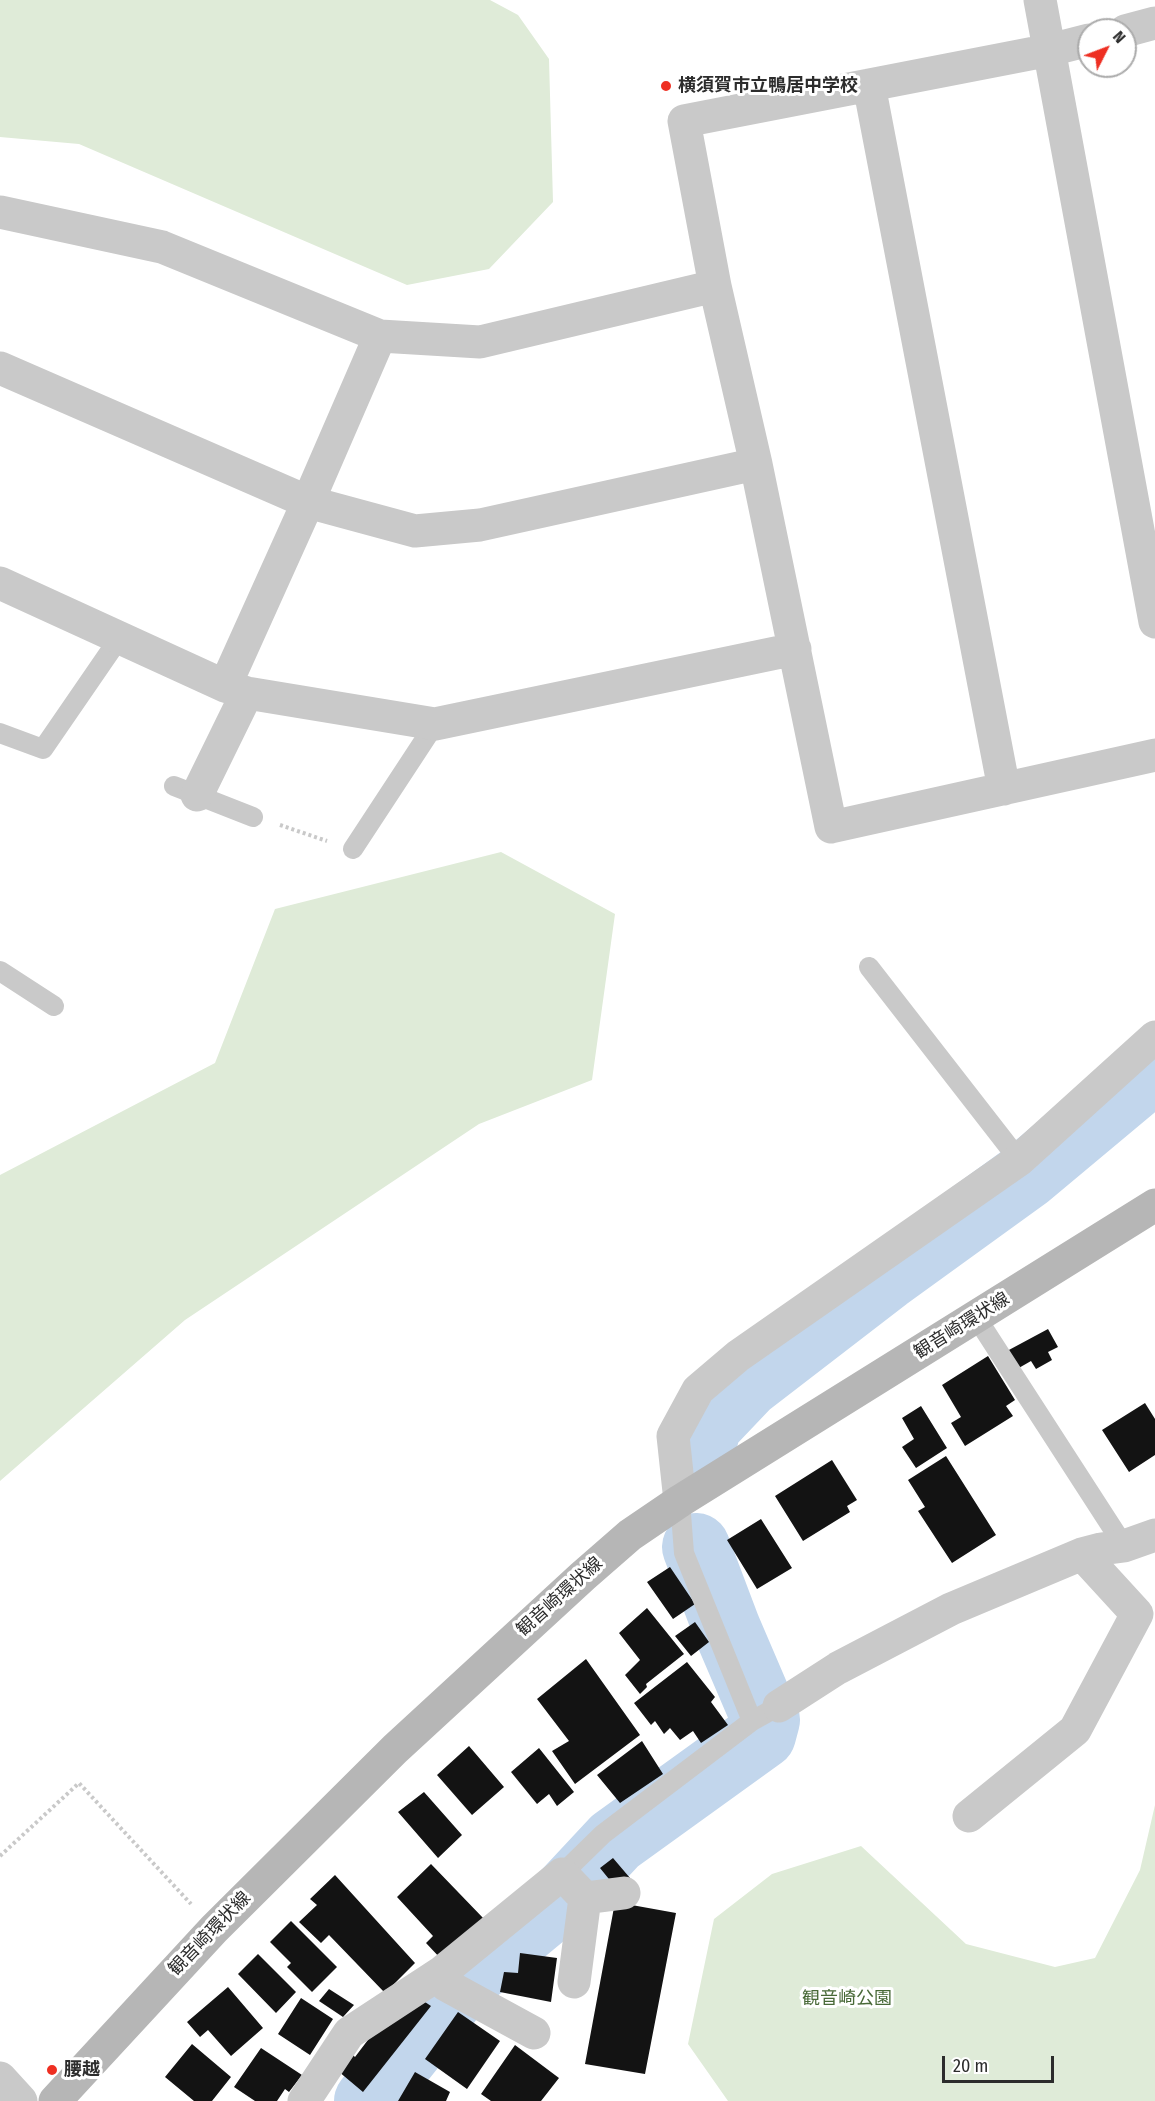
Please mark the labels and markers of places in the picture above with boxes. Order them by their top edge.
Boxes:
place label: 横須賀市立鴨居中学校 [678,75,858,97]
marker: 横須賀市立鴨居中学校 [659,79,673,93]
place label: 腰越 [64,2059,100,2081]
marker: 腰越 [45,2063,59,2077]

